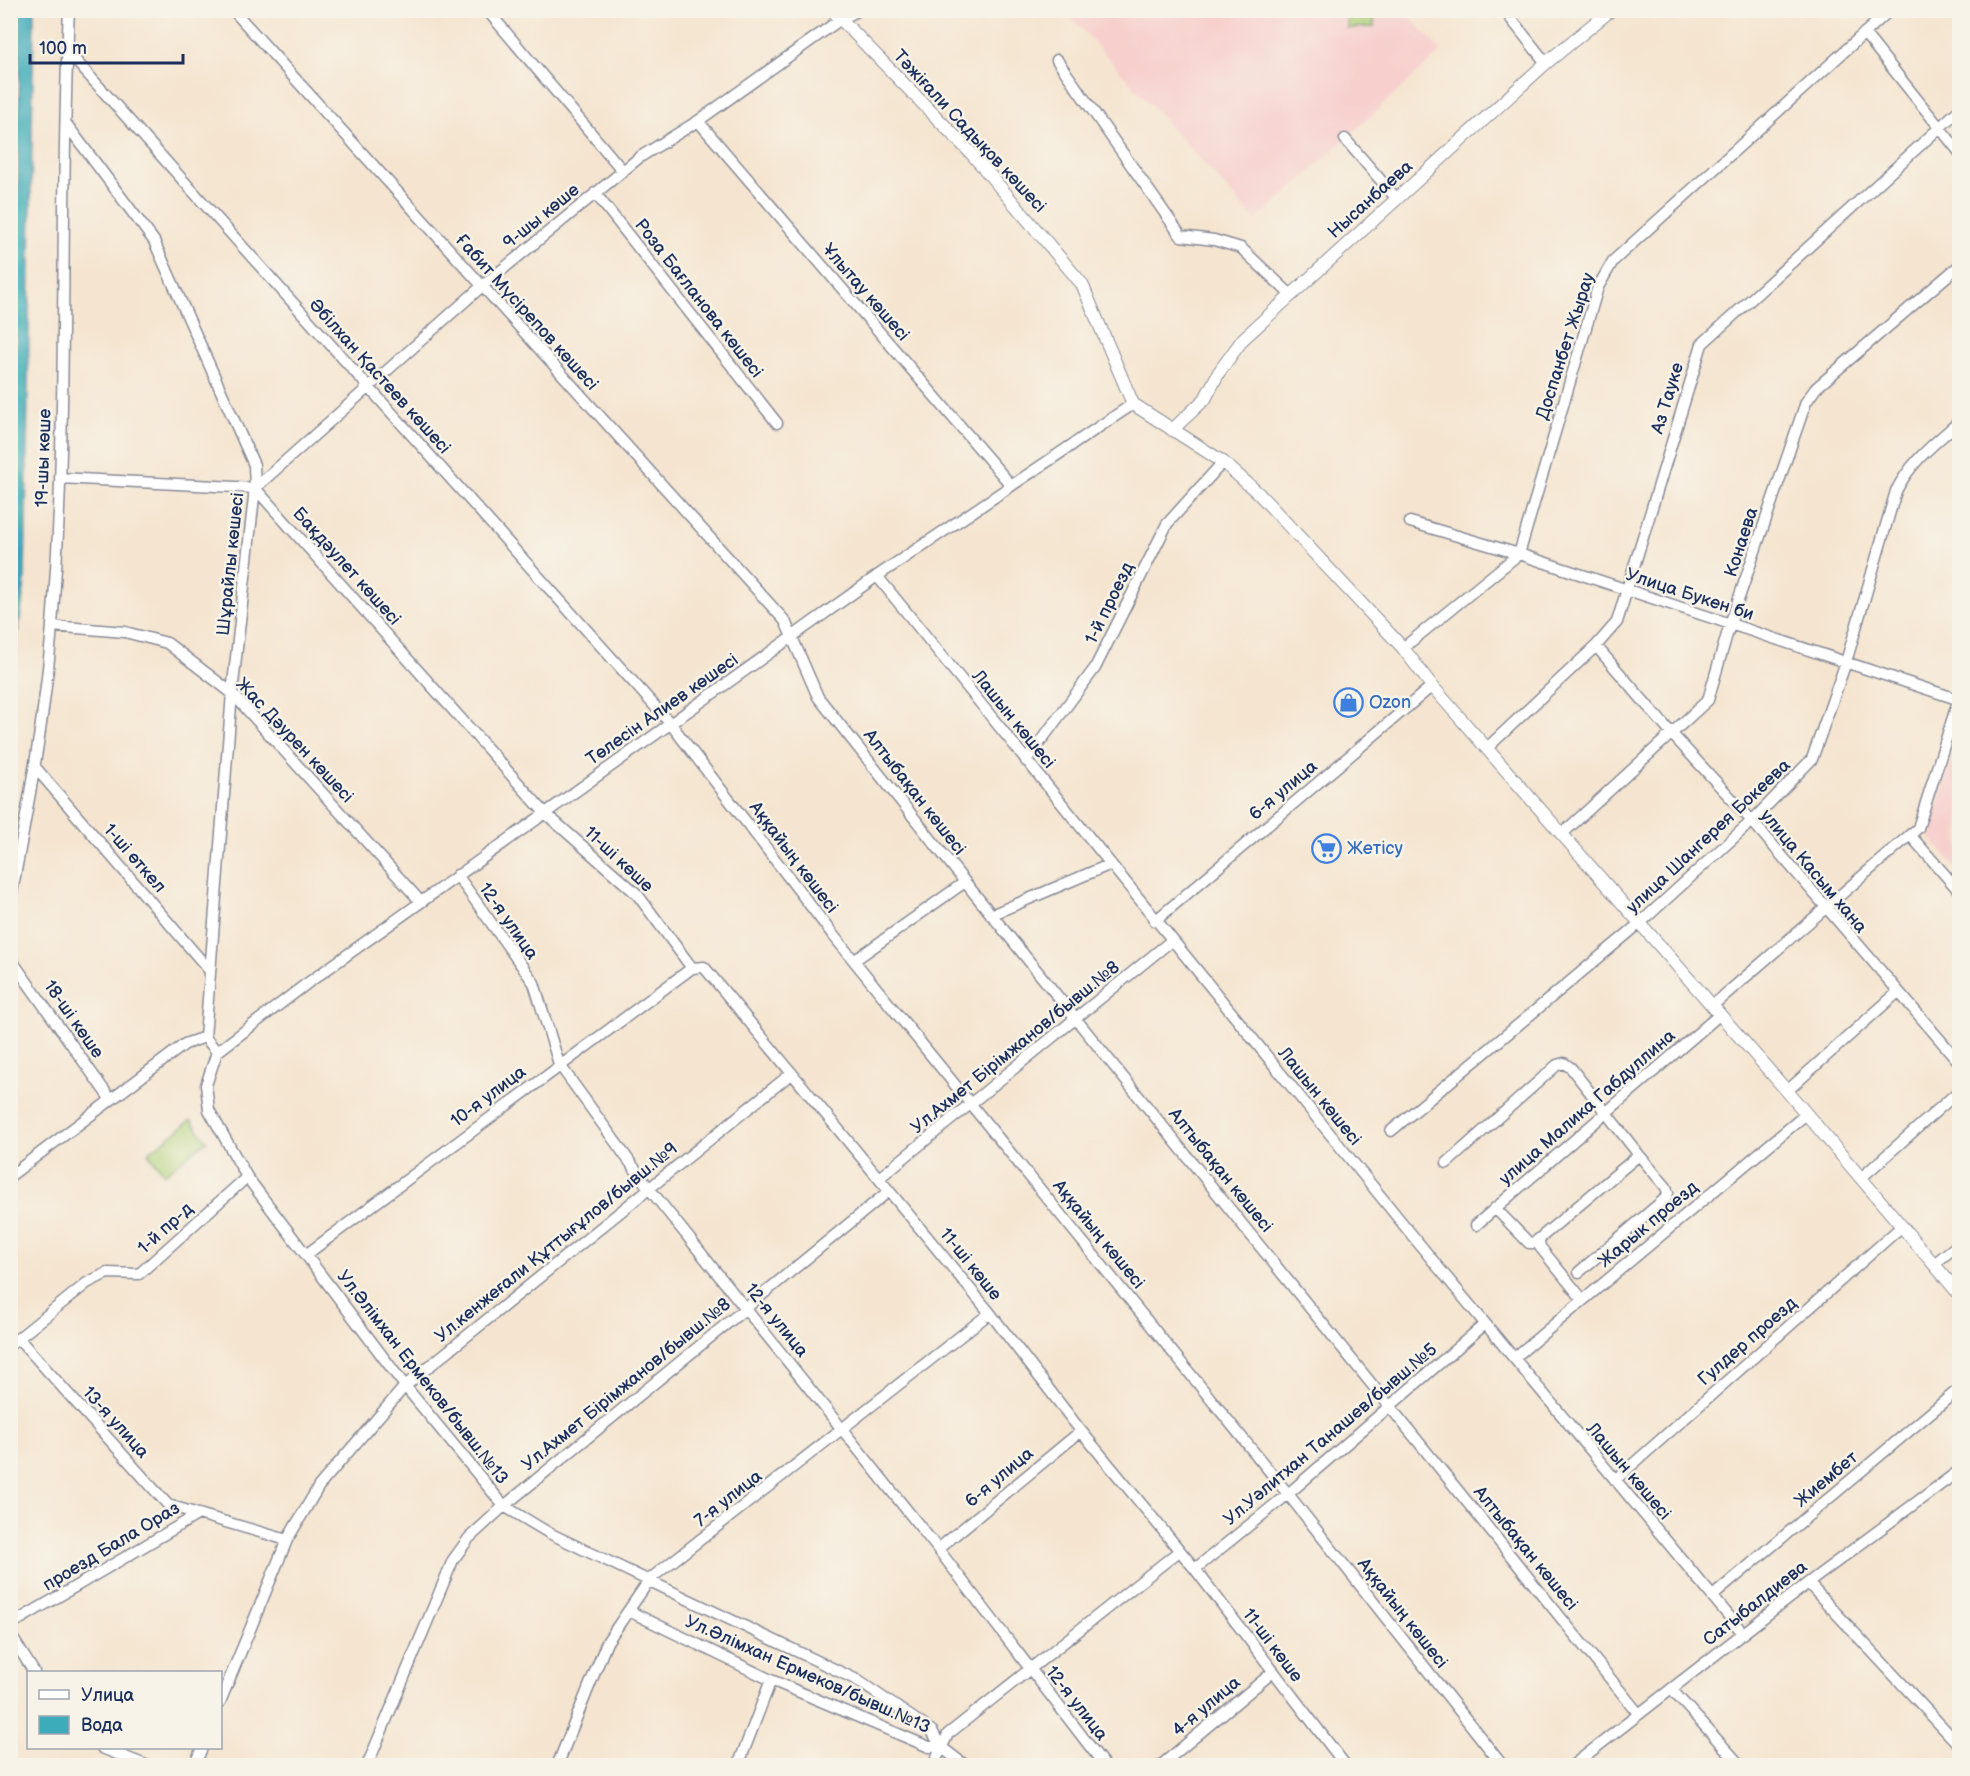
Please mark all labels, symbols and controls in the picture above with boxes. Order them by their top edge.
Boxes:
scale bar [30,27,183,65]
text: 100 m [39,38,87,59]
street label: Тәжіғали Садықов көшесі [889,46,1051,217]
street label: Нысанбаева [1324,156,1417,243]
street label: 9-шы көше [499,179,584,253]
street label: Роза Бағланова көшесi [630,215,767,382]
street label: Ғабит Мүсірепов көшесi [451,230,602,395]
street label: Ұлытау көшесi [818,239,914,345]
street label: Доспанбет Жырау [1532,269,1599,422]
street label: Әбілхан Қастеев көшесi [304,295,455,458]
street label: Аз Тауке [1646,360,1688,437]
street label: 19-шы көше [31,408,56,508]
street label: Шұрайлы көшесі [213,491,248,637]
street label: Бақдәулет көшесi [288,503,405,630]
street label: Конаева [1720,504,1763,580]
street label: 1-й проезд [1081,559,1138,648]
street label: Улица Букен би [1623,564,1757,625]
street label: Төлесін Алиев көшесі [582,649,742,770]
street label: Лашын көшесі [967,665,1060,773]
street label: Жас Дәурен көшесі [231,674,358,807]
shop icon: Ozon [1332,686,1364,718]
place label: Ozon [1369,692,1411,713]
street label: Алтыбақан көшесі [858,724,970,859]
street label: улица Шангерея Бокеева [1622,755,1795,918]
street label: 6-я улица [1245,756,1322,825]
street label: Аққайың көшесі [744,797,842,917]
street label: улица Касым хана [1756,805,1872,938]
street label: 1-шi өткел [99,820,170,897]
street label: 11-ші көше [580,822,658,897]
supermarket icon: Жетісу [1310,832,1342,864]
place label: Жетісу [1347,838,1403,859]
street label: 12-я улица [475,879,543,964]
street label: Ул.Ахмет Бірімжанов/бывш.№8 [907,957,1124,1138]
street label: 18-ші көше [39,976,108,1062]
street label: улица Малика Габдуллина [1495,1025,1680,1190]
street label: Лашын көшесі [1273,1042,1366,1150]
street label: 10-я улица [447,1061,530,1132]
street label: Алтыбақан көшесі [1163,1103,1277,1237]
street label: Ул.кенжеғали Құттығұлов/бывш.№9 [431,1138,682,1347]
street label: Аққайың көшесі [1048,1175,1149,1293]
street label: Жарык проезд [1594,1177,1702,1272]
street label: 1-й пр-д [133,1198,197,1259]
street label: 11-ші көше [935,1224,1006,1305]
street label: Ул.Әлімхан Ермеков/бывш.№13 [332,1266,513,1489]
street label: 12-я улица [740,1279,813,1362]
street label: Гулдер проезд [1694,1293,1801,1390]
street label: Ул.Ахмет Бірімжанов/бывш.№8 [518,1294,735,1475]
street label: Ул.Уәлитхан Танашев/бывш.№5 [1219,1339,1441,1530]
street label: 13-я улица [78,1382,154,1463]
street label: Лашын көшесі [1581,1418,1675,1524]
street label: 6-я улица [961,1443,1038,1512]
street label: Жиембет [1790,1447,1863,1512]
street label: 7-я улица [690,1465,767,1531]
street label: Алтыбақан көшесі [1468,1481,1582,1615]
street label: проезд Бала Ораз [39,1497,184,1596]
street label: Аққайың көшесі [1352,1553,1452,1673]
street label: Сатыбалдиева [1699,1556,1812,1650]
street label: 11-ші көше [1238,1604,1307,1686]
street label: Ул.Әлімхан Ермеков/бывш.№13 [682,1611,934,1738]
street label: 12-я улица [1041,1662,1112,1745]
legend [27,1671,222,1749]
street label: 4-я улица [1168,1672,1245,1741]
text: Улица [81,1685,135,1706]
text: Вода [81,1715,123,1736]

